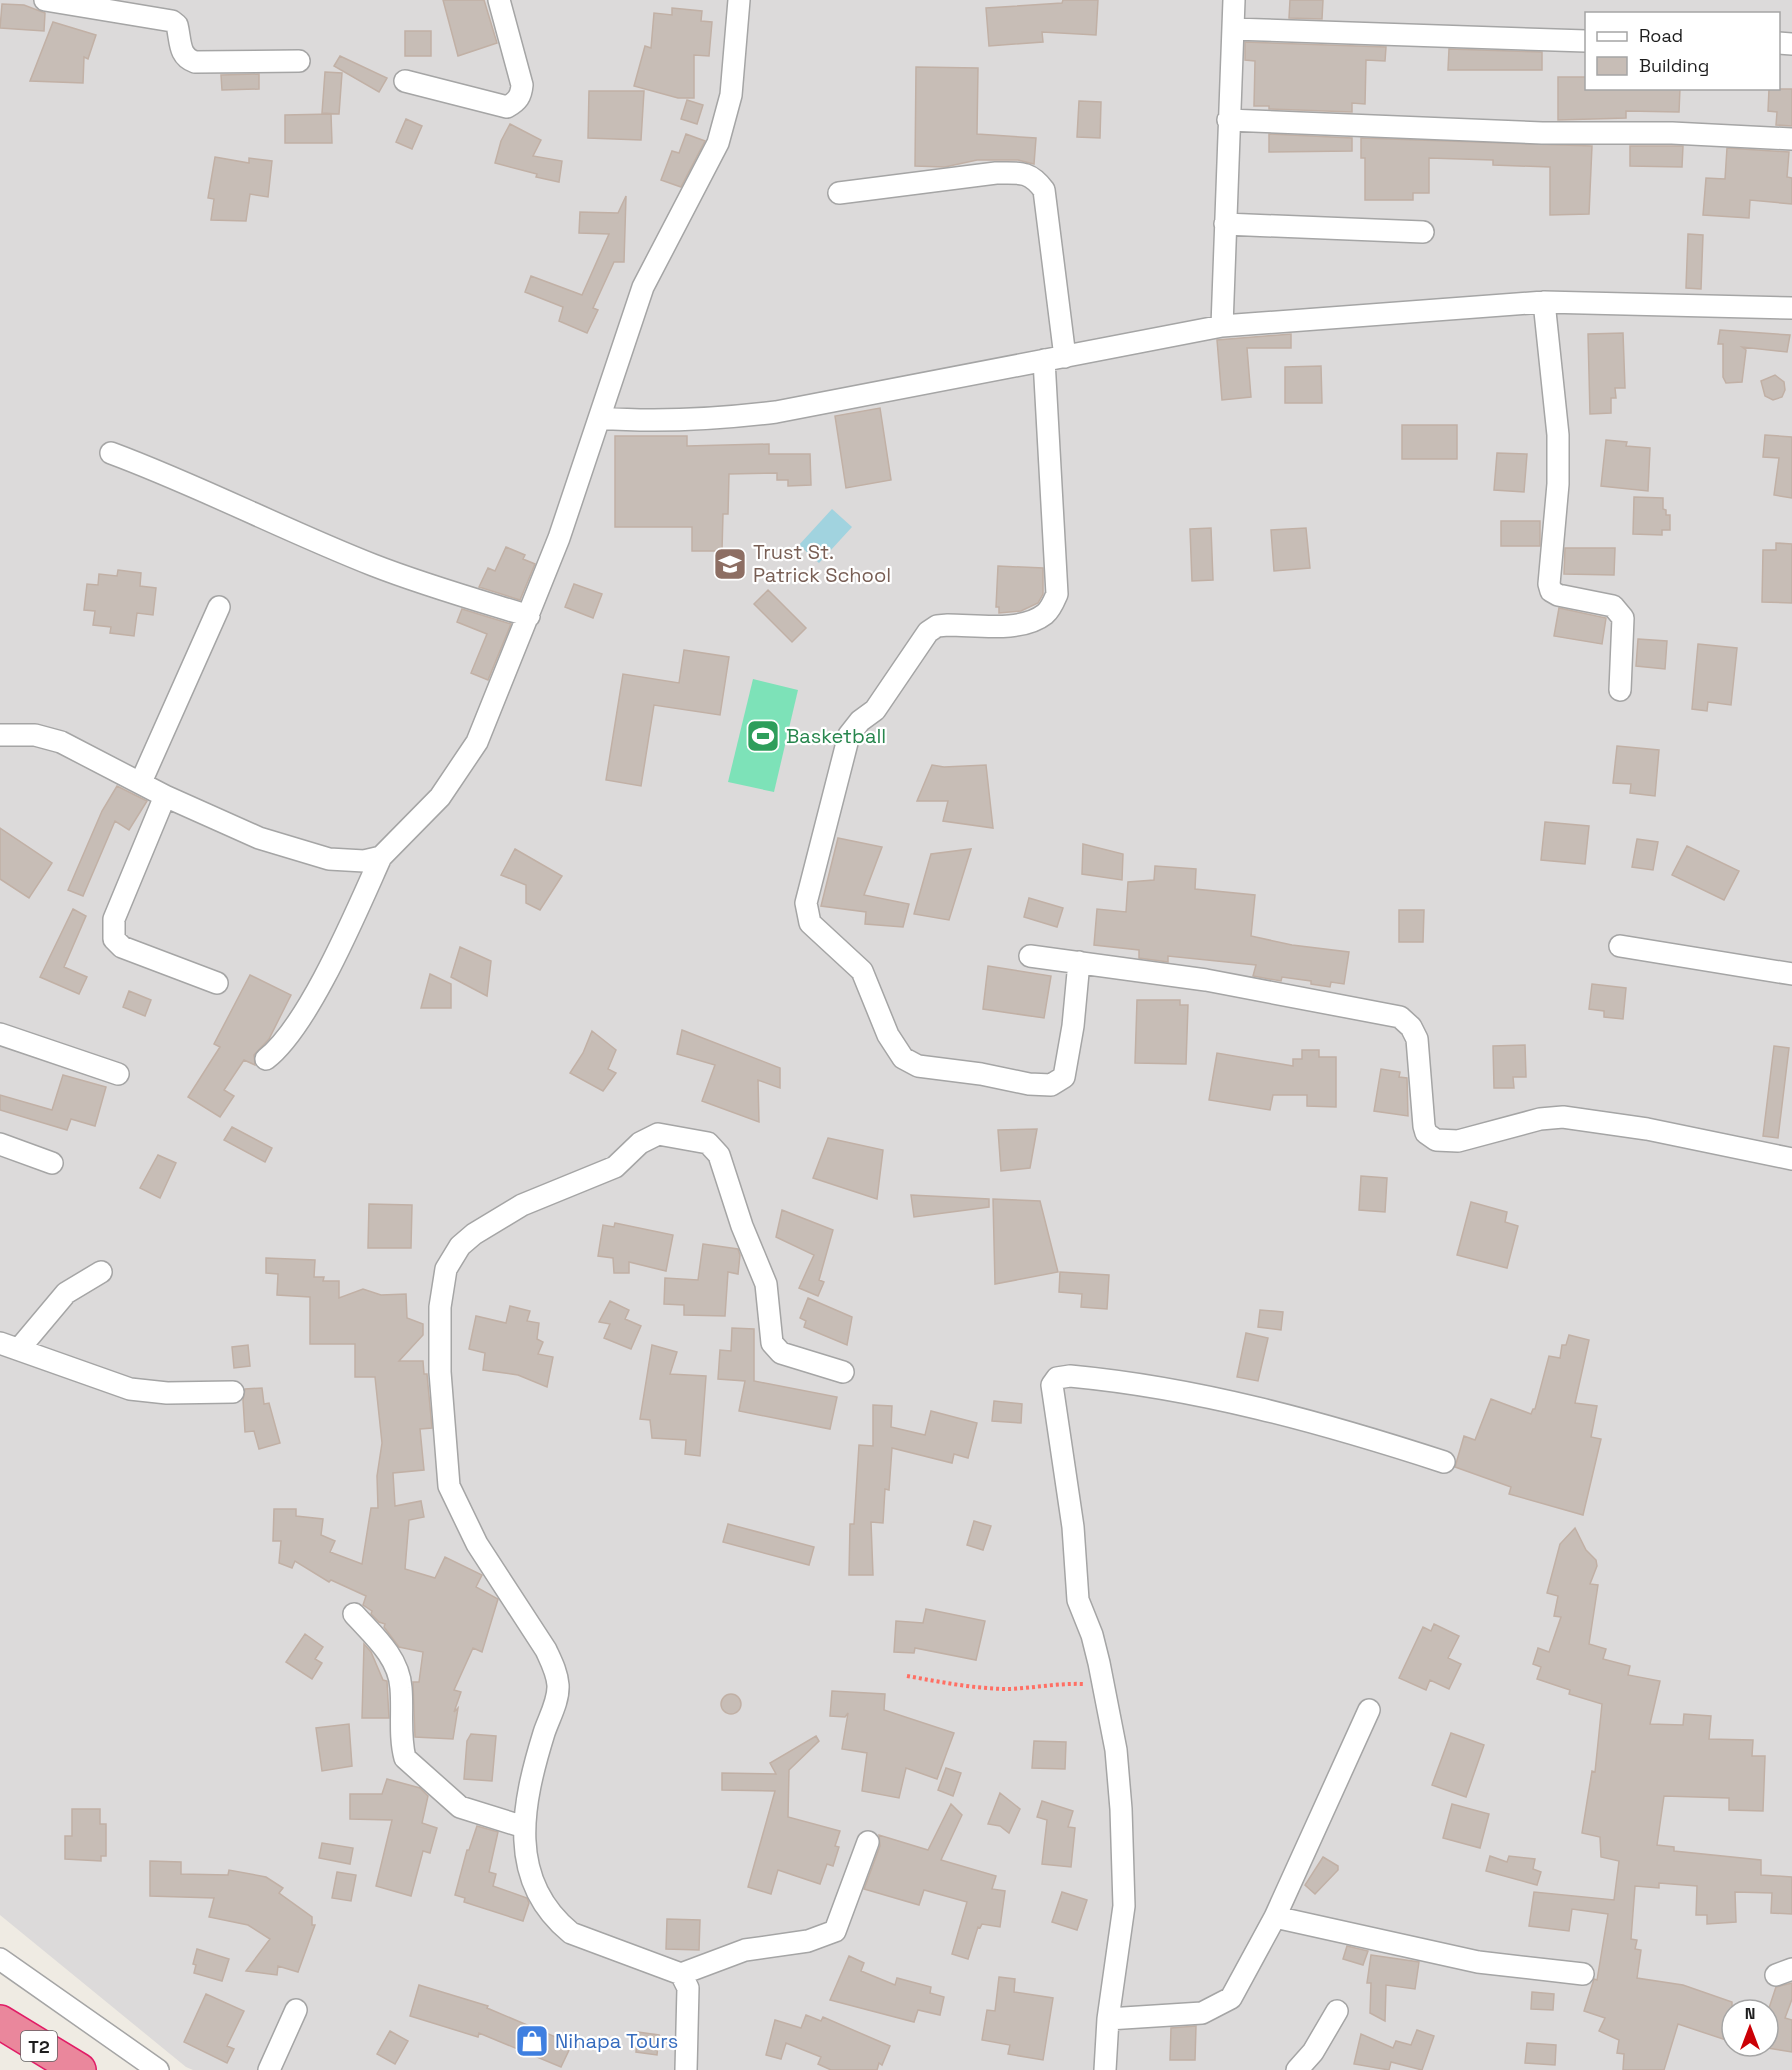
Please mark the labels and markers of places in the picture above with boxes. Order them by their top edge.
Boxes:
place label: Trust St. Patrick School [753,539,891,588]
school or university icon: Trust St. Patrick School [712,546,748,582]
sports icon: Basketball [745,718,781,754]
place label: Basketball [786,723,886,749]
shop icon: Nihapa Tours [514,2023,550,2059]
place label: Nihapa Tours [555,2028,678,2054]

